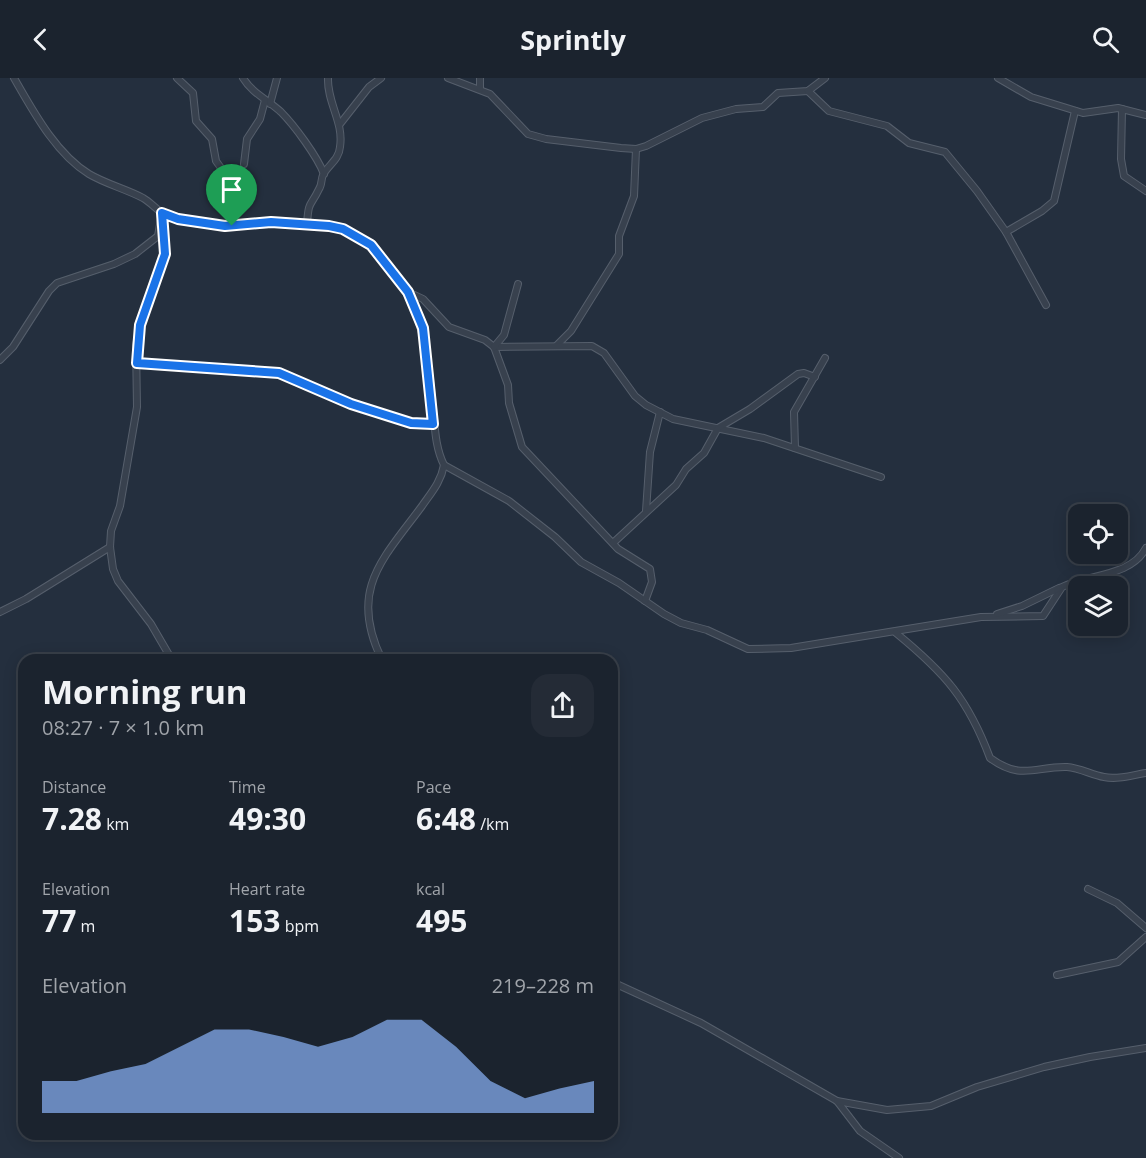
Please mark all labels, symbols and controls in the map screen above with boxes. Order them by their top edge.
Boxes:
text: Sprintly [520,21,626,58]
icon: back [24,23,57,56]
icon: search [1089,23,1122,56]
pin [206,164,257,226]
icon: arrive [215,173,248,206]
map controls [1068,504,1128,636]
button: locate [1068,504,1128,564]
button: layers [1068,576,1128,636]
text: Morning run [42,669,248,714]
button: share [531,674,594,737]
text: 08:27 · 7 × 1.0 km [42,714,204,741]
text: Distance [42,776,106,798]
text: Time [229,776,266,798]
text: Pace [416,776,451,798]
text: 7.28 [42,798,102,839]
text: 49:30 [229,798,306,839]
text: 6:48 [416,798,476,839]
text: km [102,813,129,835]
text: /km [476,813,509,835]
text: Elevation [42,878,110,900]
text: Heart rate [229,878,305,900]
text: kcal [416,878,445,900]
text: 77 [42,900,76,941]
text: 153 [229,900,280,941]
text: 495 [416,900,467,941]
text: m [76,915,95,937]
text: bpm [280,915,319,937]
text: Elevation [42,972,127,999]
text: 219–228 m [492,972,594,999]

